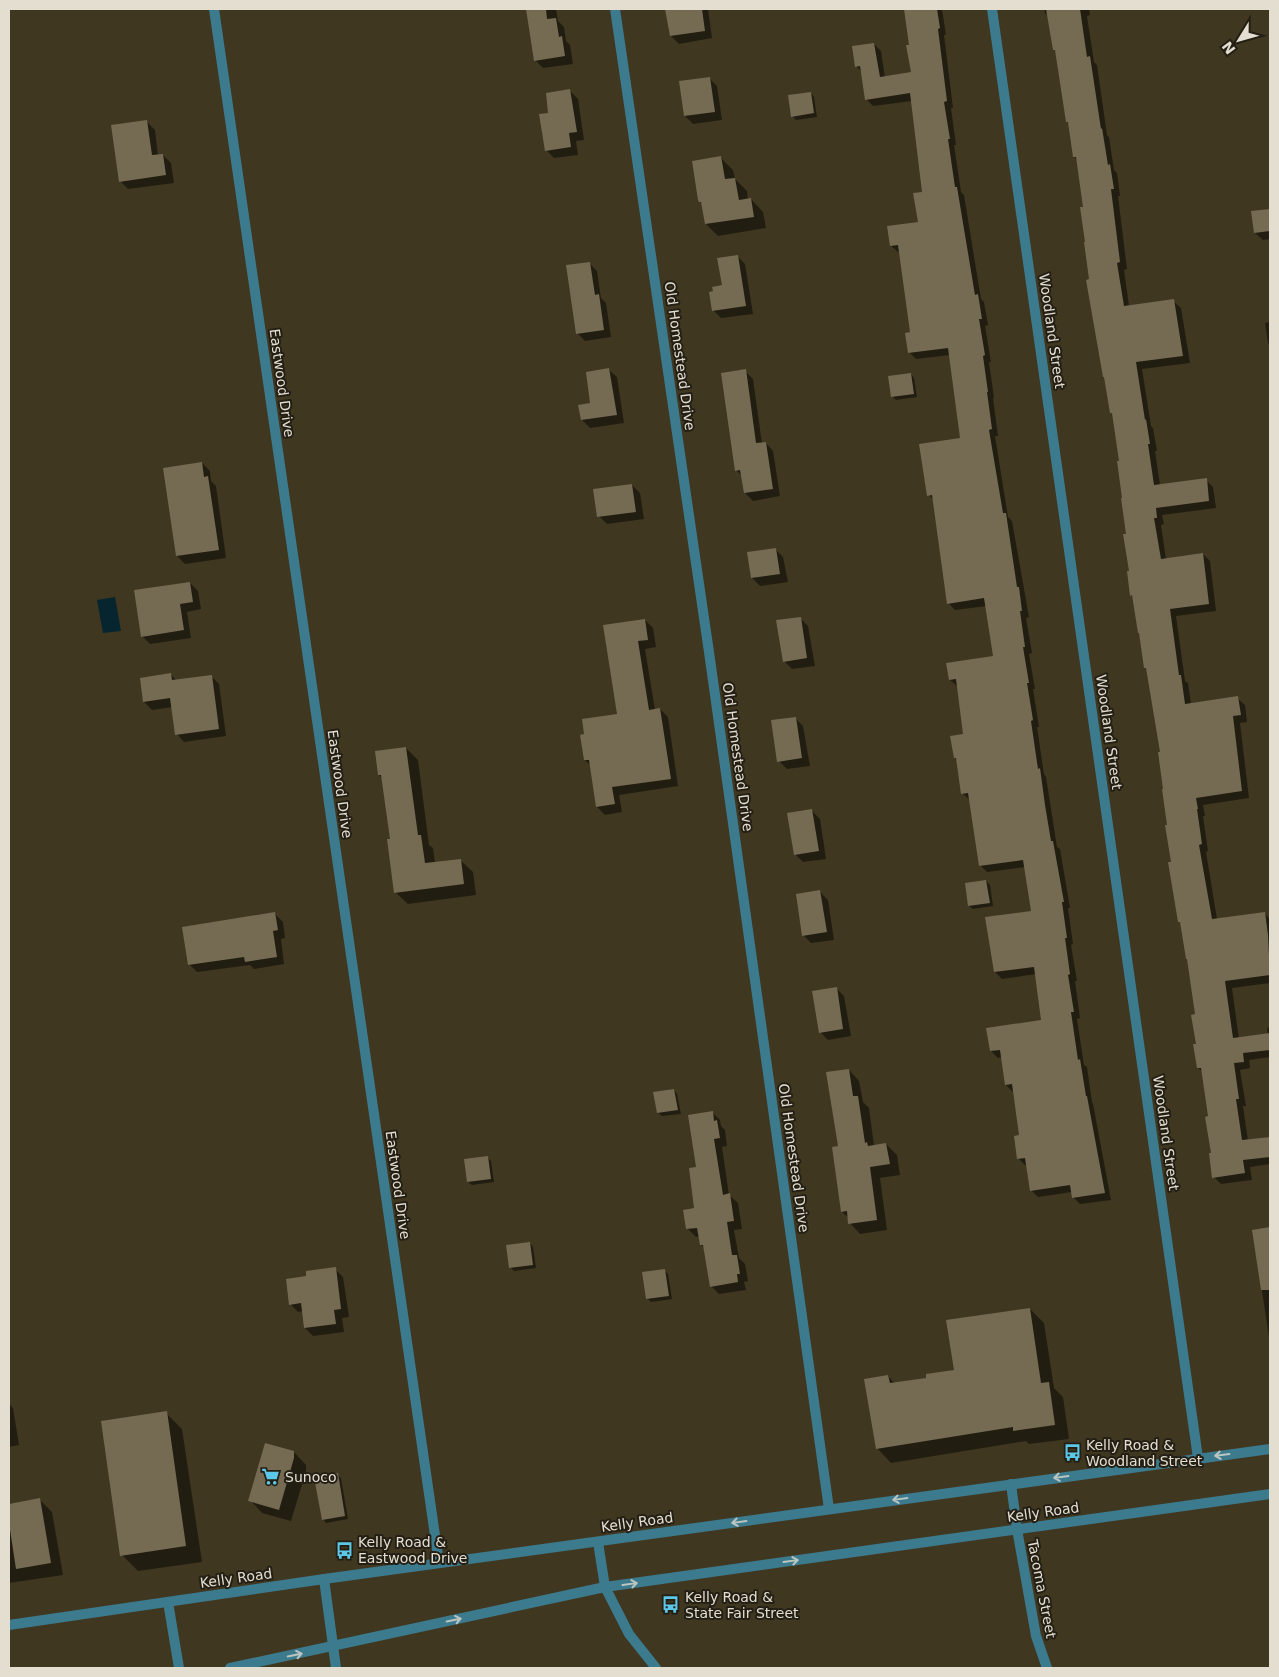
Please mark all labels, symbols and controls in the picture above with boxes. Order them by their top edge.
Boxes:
north arrow [1214,15,1264,65]
text: N [1219,38,1239,57]
street label: Woodland Street [1036,272,1068,390]
street label: Old Homestead Drive [662,281,698,431]
street label: Eastwood Drive [266,328,298,438]
street label: Woodland Street [1093,673,1125,791]
street label: Old Homestead Drive [720,682,756,832]
street label: Eastwood Drive [324,729,356,839]
street label: Woodland Street [1150,1074,1182,1192]
street label: Old Homestead Drive [776,1083,812,1233]
street label: Eastwood Drive [382,1130,414,1240]
place label: Kelly Road & Woodland Street [1086,1437,1203,1469]
bus stop icon: Kelly Road & Woodland Street [1062,1443,1082,1463]
one-way arrow [1214,1450,1230,1460]
supermarket icon: Sunoco [261,1467,281,1487]
place label: Sunoco [285,1469,336,1485]
one-way arrow [1053,1472,1069,1482]
one-way arrow [892,1494,908,1504]
street label: Kelly Road [1006,1499,1080,1525]
street label: Kelly Road [600,1509,674,1535]
one-way arrow [731,1517,747,1527]
place label: Kelly Road & Eastwood Drive [358,1534,467,1566]
street label: Tacoma Street [1024,1537,1060,1640]
bus stop icon: Kelly Road & Eastwood Drive [334,1540,354,1560]
one-way arrow [783,1556,799,1566]
street label: Kelly Road [199,1565,273,1591]
one-way arrow [622,1579,638,1589]
place label: Kelly Road & State Fair Street [685,1589,799,1621]
bus stop icon: Kelly Road & State Fair Street [661,1595,681,1615]
one-way arrow [446,1615,462,1625]
one-way arrow [287,1650,303,1659]

